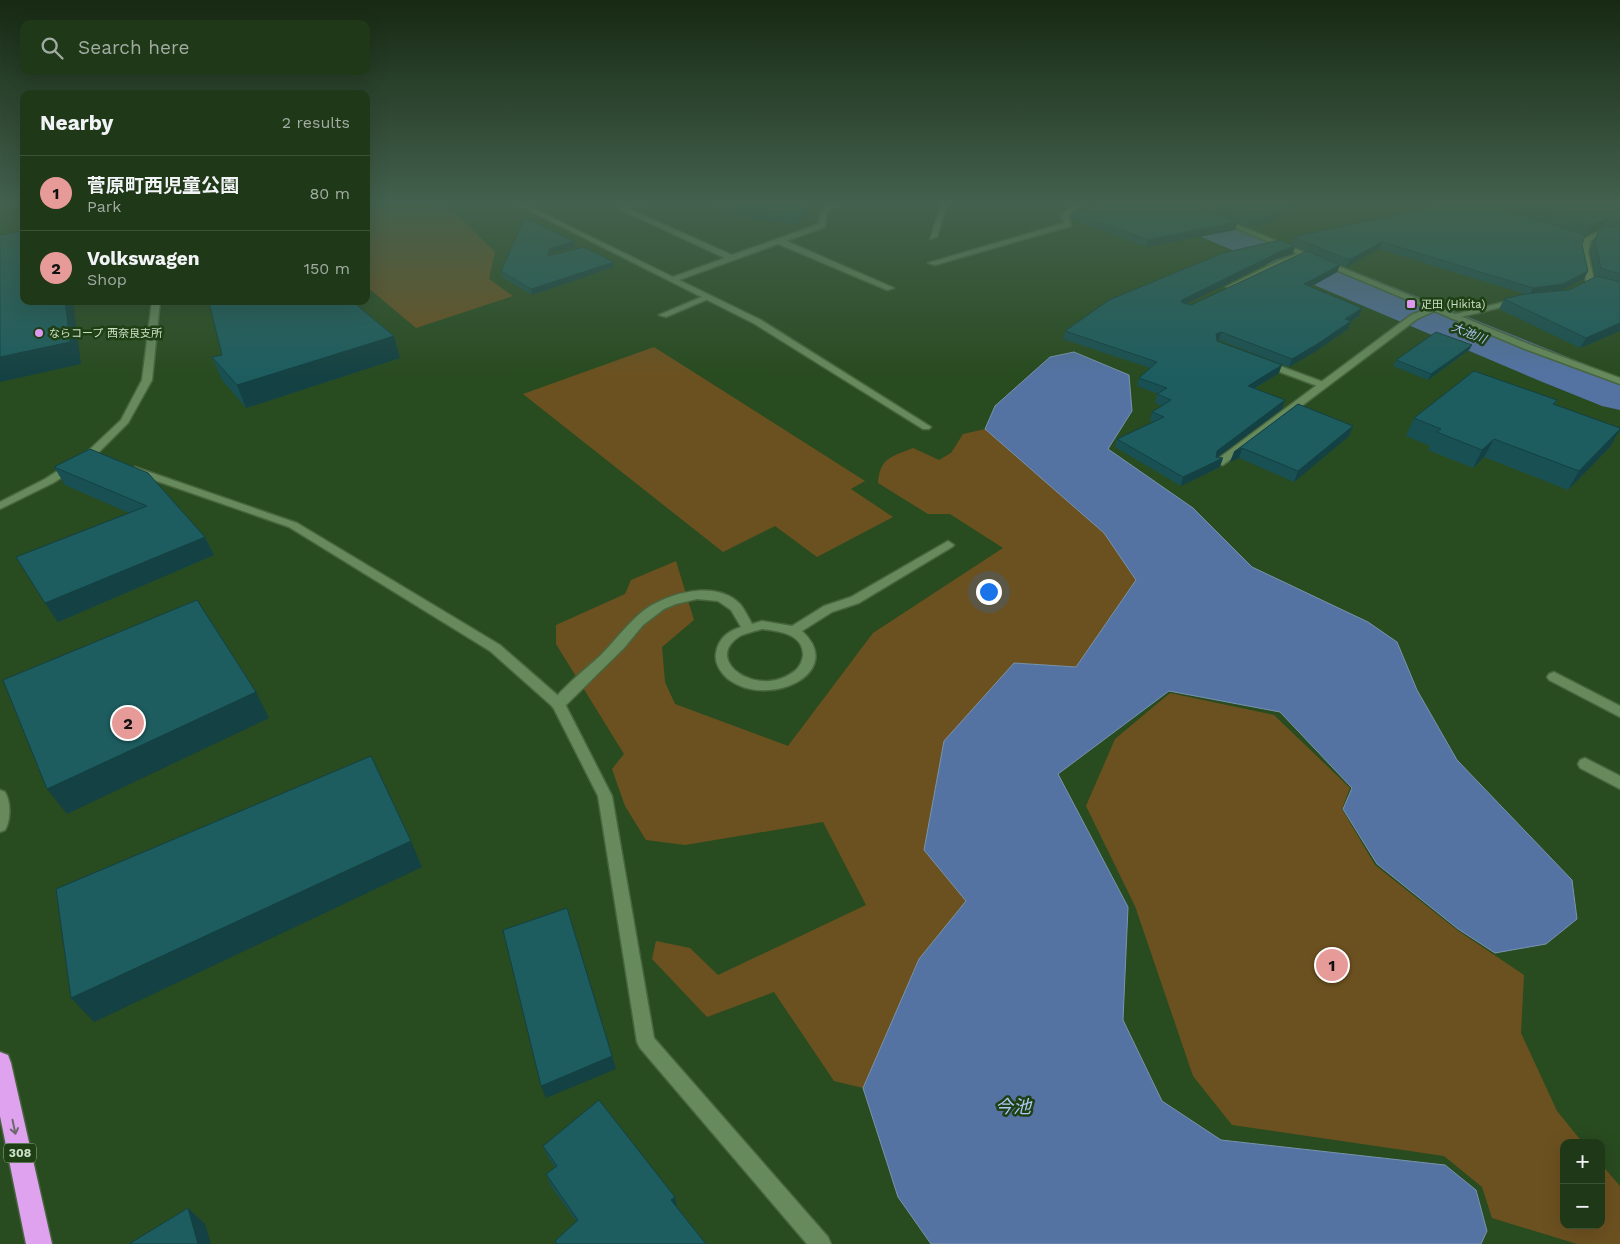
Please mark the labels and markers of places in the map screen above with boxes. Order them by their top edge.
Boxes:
marker: 疋田 (Hikita) [1405,298,1417,310]
place label: 疋田 (Hikita) [1421,298,1486,311]
marker: ならコープ 西奈良支所 [33,327,45,339]
place label: ならコープ 西奈良支所 [49,327,163,340]
pin: 2 [112,704,144,742]
pin: 1 [1316,946,1348,984]

